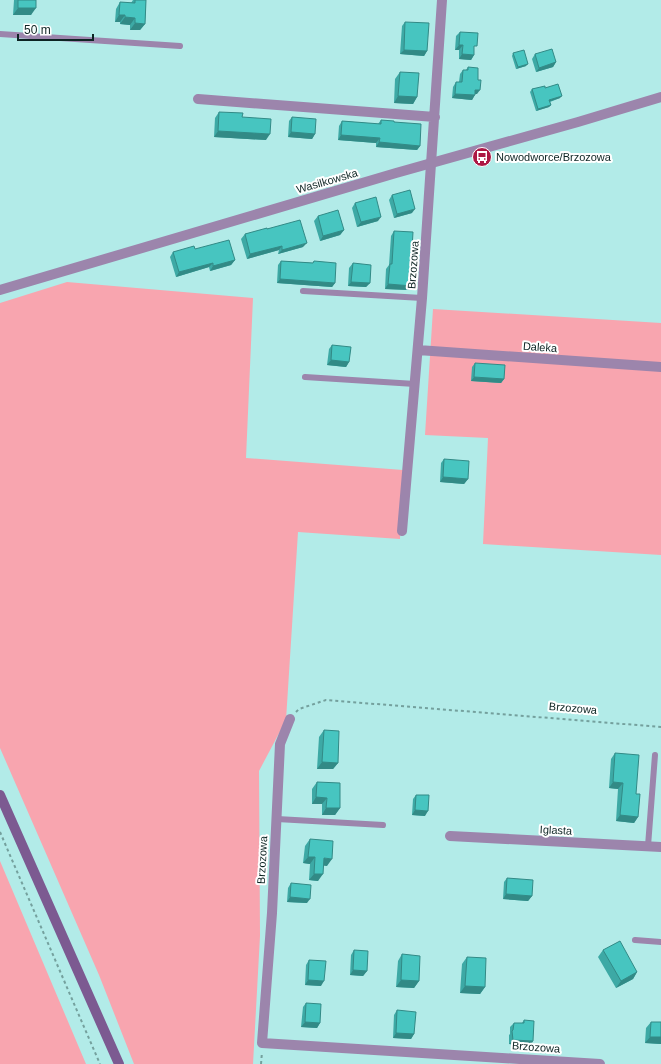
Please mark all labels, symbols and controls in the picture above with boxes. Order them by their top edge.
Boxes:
scale bar [18,16,93,42]
text: 50 m [24,23,51,37]
bus stop icon: Nowodworce/Brzozowa [471,146,493,168]
place label: Nowodworce/Brzozowa [496,151,612,163]
street label: Wasilkowska [295,166,360,195]
street label: Brzozowa [405,240,421,290]
street label: Daleka [522,340,558,354]
street label: Brzozowa [548,700,598,716]
street label: Iglasta [539,823,573,837]
street label: Brzozowa [255,835,269,884]
street label: Brzozowa [511,1039,561,1055]

